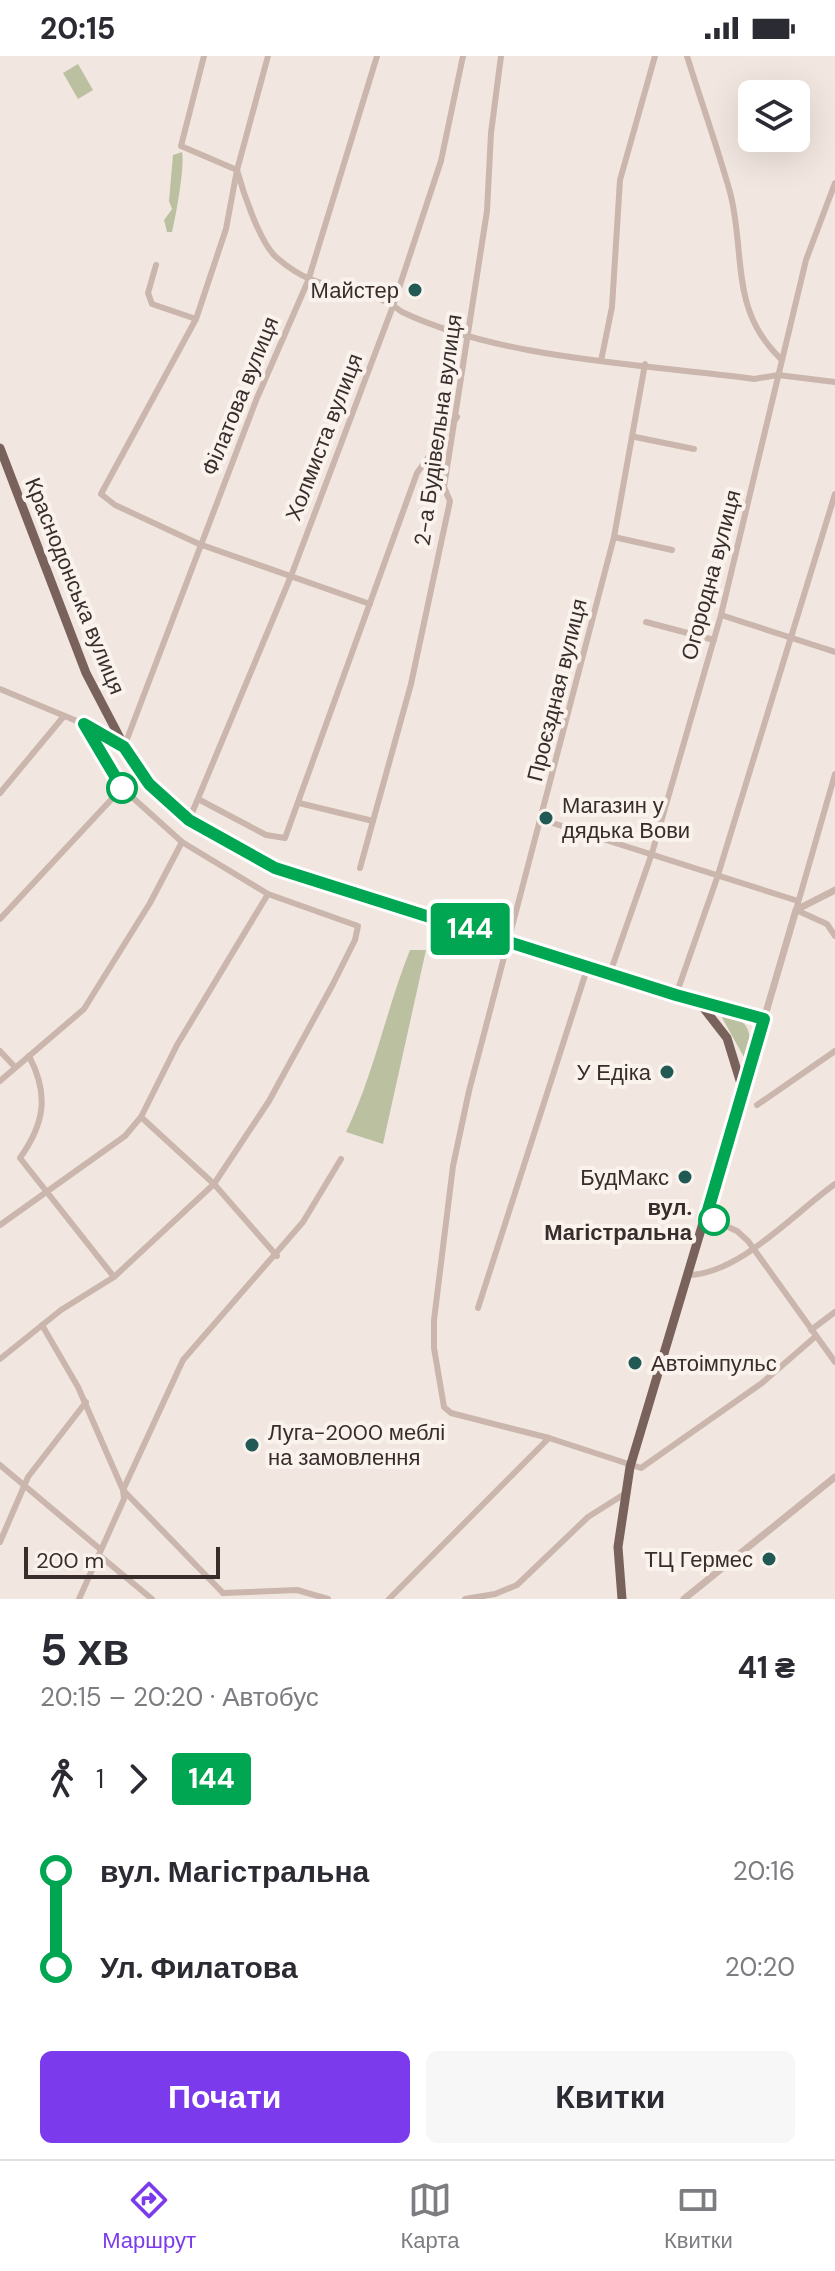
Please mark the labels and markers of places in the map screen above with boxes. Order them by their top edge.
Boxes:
place label: Майстер [311,276,399,305]
marker: Майстер [406,281,424,299]
unlabelled marker [107,773,137,803]
place label: Магазин у дядька Вови [562,791,690,845]
marker: Магазин у дядька Вови [537,809,555,827]
place label: У Едіка [576,1058,652,1087]
marker: У Едіка [658,1063,676,1081]
place label: БудМакс [580,1163,669,1192]
marker: БудМакс [676,1168,694,1186]
place label: вул. Магістральна [544,1193,693,1247]
marker: вул. Магістральна [699,1205,729,1235]
place label: Автоімпульс [651,1349,777,1378]
marker: Автоімпульс [626,1354,644,1372]
place label: Луга-2000 меблі на замовлення [268,1418,445,1472]
marker: Луга-2000 меблі на замовлення [243,1436,261,1454]
place label: ТЦ Гермес [644,1545,753,1574]
marker: ТЦ Гермес [760,1550,778,1568]

